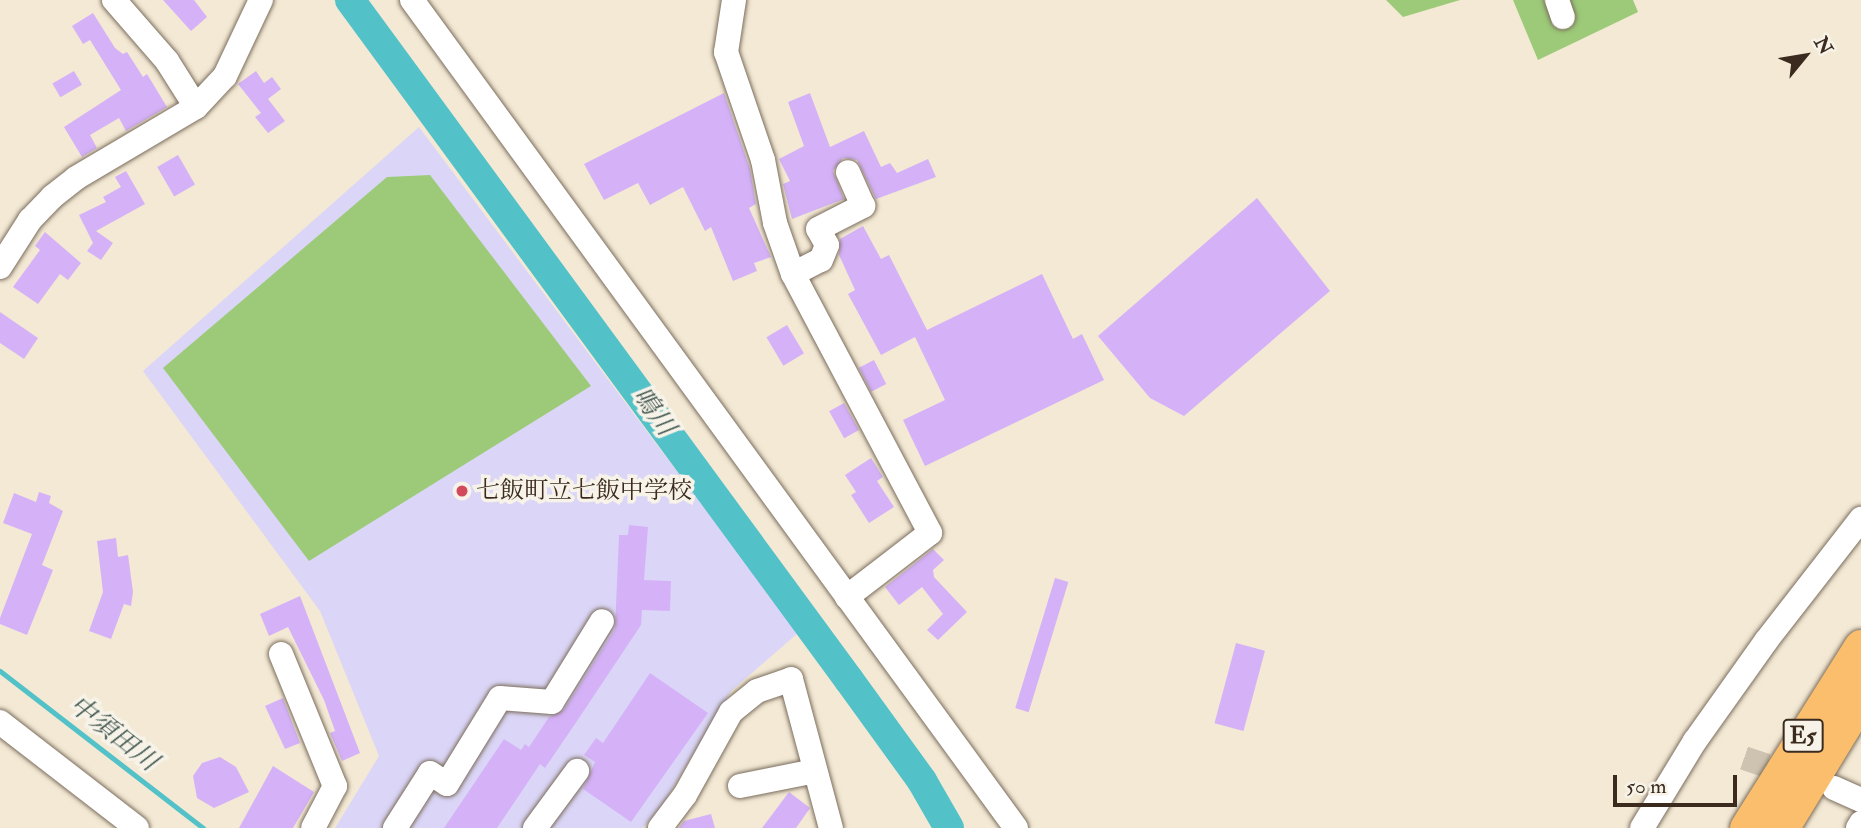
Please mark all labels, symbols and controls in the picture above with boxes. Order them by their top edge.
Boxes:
north arrow [1770,21,1840,91]
text: N [1809,32,1838,59]
water label: 鳴川 [625,382,681,442]
place label: 七飯町立七飯中学校 [476,477,692,505]
marker: 七飯町立七飯中学校 [454,483,470,499]
water label: 中須田川 [62,690,164,778]
road number: E5 [1782,716,1824,756]
scale bar [1616,762,1740,806]
text: 50 m [1626,773,1667,800]

